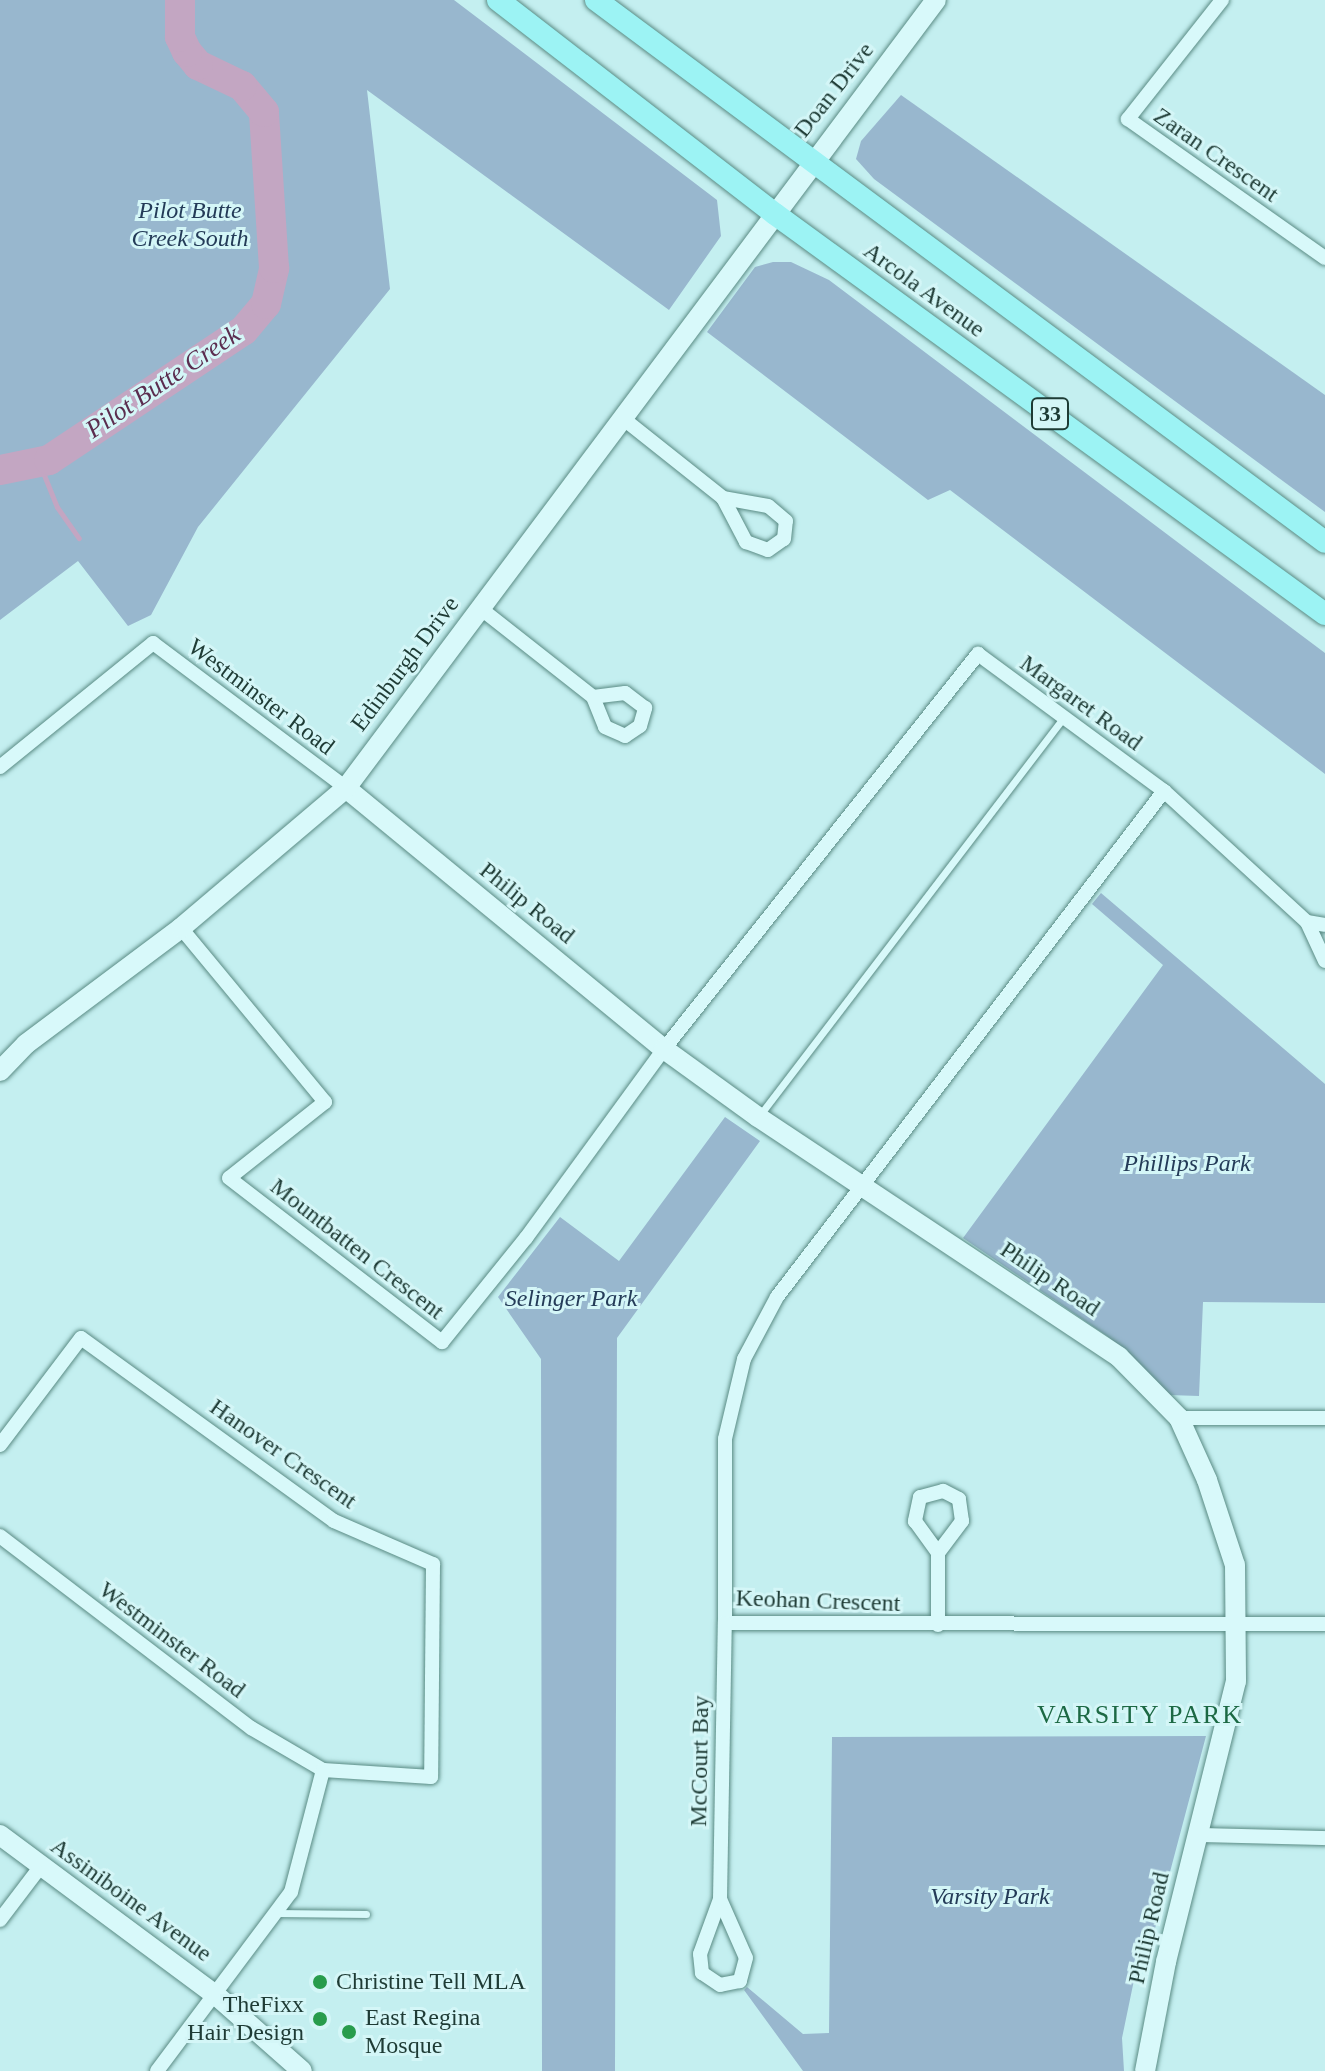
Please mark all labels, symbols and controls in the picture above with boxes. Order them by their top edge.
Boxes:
street label: Doan Drive [788,37,880,143]
street label: Zaran Crescent [1148,101,1284,209]
park label: Pilot Butte Creek South [131,197,249,253]
street label: Arcola Avenue [857,236,991,344]
water label: Pilot Butte Creek [80,319,246,445]
road number: 33 [1030,396,1070,432]
street label: Edinburgh Drive [345,591,465,737]
street label: Westminster Road [182,633,340,761]
street label: Margaret Road [1014,649,1148,757]
street label: Philip Road [474,856,580,950]
park label: Phillips Park [1123,1150,1251,1178]
street label: Mountbatten Crescent [264,1172,450,1326]
street label: Philip Road [995,1235,1105,1323]
park label: Selinger Park [505,1285,637,1313]
street label: Hanover Crescent [204,1393,362,1515]
street label: Westminster Road [93,1576,251,1704]
street label: Keohan Crescent [735,1584,901,1618]
street label: McCourt Bay [684,1695,716,1827]
district label: VARSITY PARK [1037,1699,1243,1731]
street label: Assiniboine Avenue [44,1831,218,1969]
street label: Philip Road [1122,1869,1176,1987]
park label: Varsity Park [930,1883,1050,1911]
place label: Christine Tell MLA [336,1968,526,1996]
marker: Christine Tell MLA [311,1973,329,1991]
place label: TheFixx Hair Design [187,1991,304,2047]
place label: East Regina Mosque [365,2004,480,2060]
marker: TheFixx Hair Design [311,2010,329,2028]
marker: East Regina Mosque [340,2023,358,2041]

